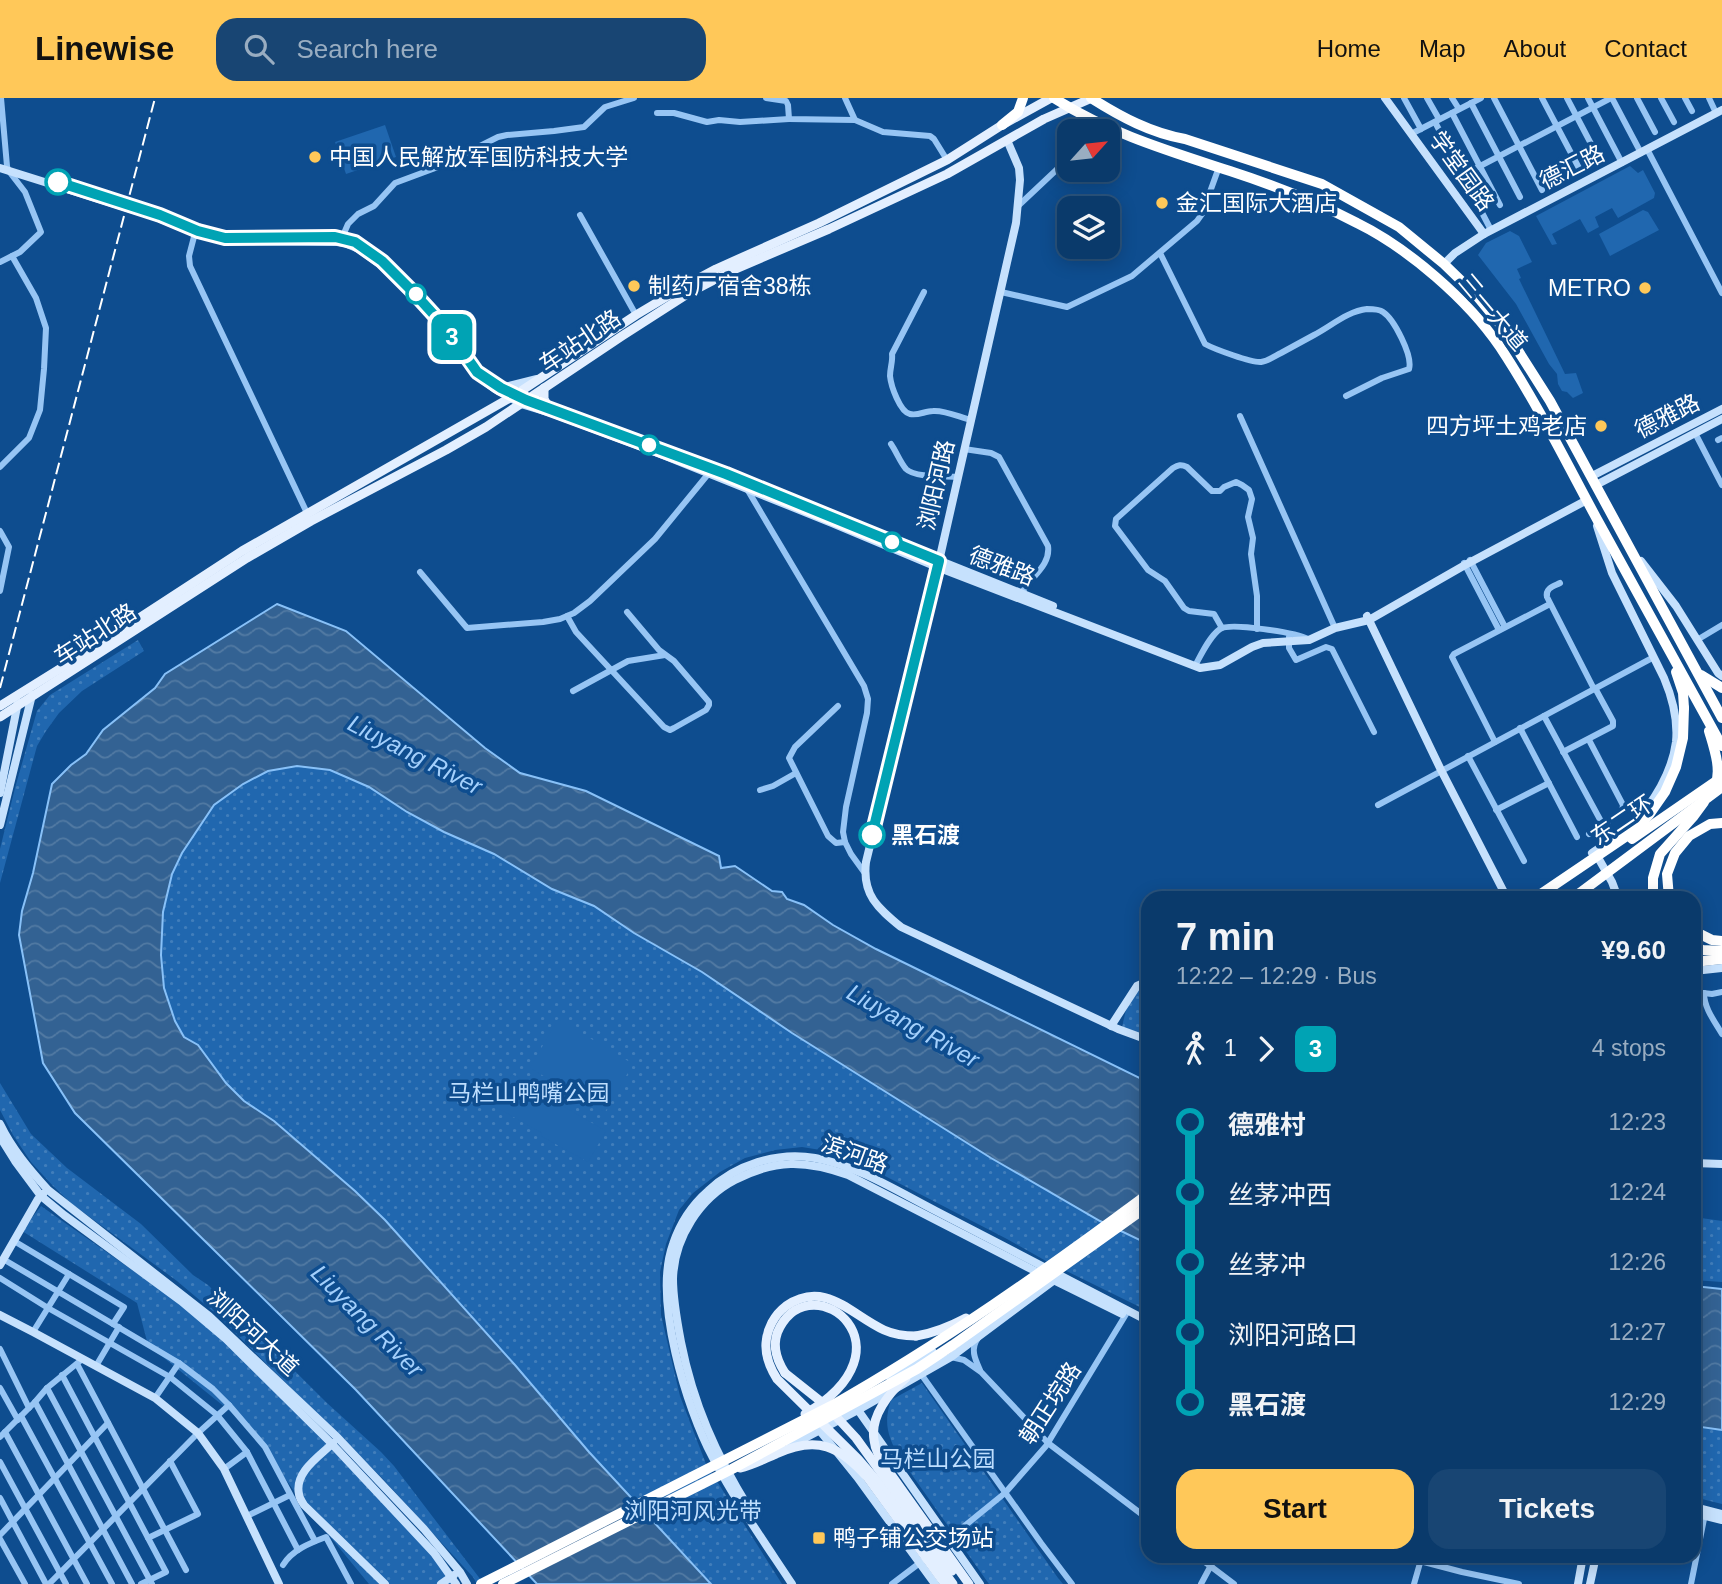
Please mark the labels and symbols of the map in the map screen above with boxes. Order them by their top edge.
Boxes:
north arrow [1057,119,1120,182]
street label: 学堂园路 [1424,126,1500,216]
street label: 德汇路 [1535,140,1609,194]
place label: 中国人民解放军国防科技大学 [329,144,628,170]
marker: 中国人民解放军国防科技大学 [307,149,323,165]
unlabelled marker [45,169,71,195]
place label: 金汇国际大酒店 [1176,190,1337,216]
marker: 金汇国际大酒店 [1154,195,1170,211]
street label: 三一大道 [1453,268,1533,356]
place label: 制药厂宿舍38栋 [648,273,812,299]
place label: METRO [1548,275,1631,301]
marker: 制药厂宿舍38栋 [626,278,642,294]
marker: METRO [1637,280,1653,296]
unlabelled marker [406,284,426,304]
street label: 车站北路 [535,304,625,378]
line badge: 3 [429,314,475,360]
street label: 德雅路 [1630,389,1704,443]
place label: 四方坪土鸡老店 [1426,413,1587,439]
marker: 四方坪土鸡老店 [1593,418,1609,434]
unlabelled marker [639,435,659,455]
street label: 浏阳河路 [913,437,959,533]
unlabelled marker [882,532,902,552]
street label: 德雅路 [965,541,1039,591]
street label: 车站北路 [49,598,141,670]
water label: Liuyang River [344,709,488,800]
street label: 东二环 [1586,790,1658,850]
marker: 黑石渡 [859,822,885,848]
place label: 黑石渡 [891,822,960,848]
water label: Liuyang River [843,978,985,1073]
park label: 马栏山鸭嘴公园 [449,1080,610,1106]
street label: 滨河路 [818,1130,892,1178]
water label: Liuyang River [306,1259,429,1383]
street label: 浏阳河大道 [202,1283,304,1381]
street label: 朝正垸路 [1014,1357,1086,1449]
park label: 马栏山公园 [881,1446,996,1472]
park label: 浏阳河风光带 [624,1498,762,1524]
place label: 鸭子铺公交场站 [833,1525,994,1551]
marker: 鸭子铺公交场站 [811,1530,827,1546]

